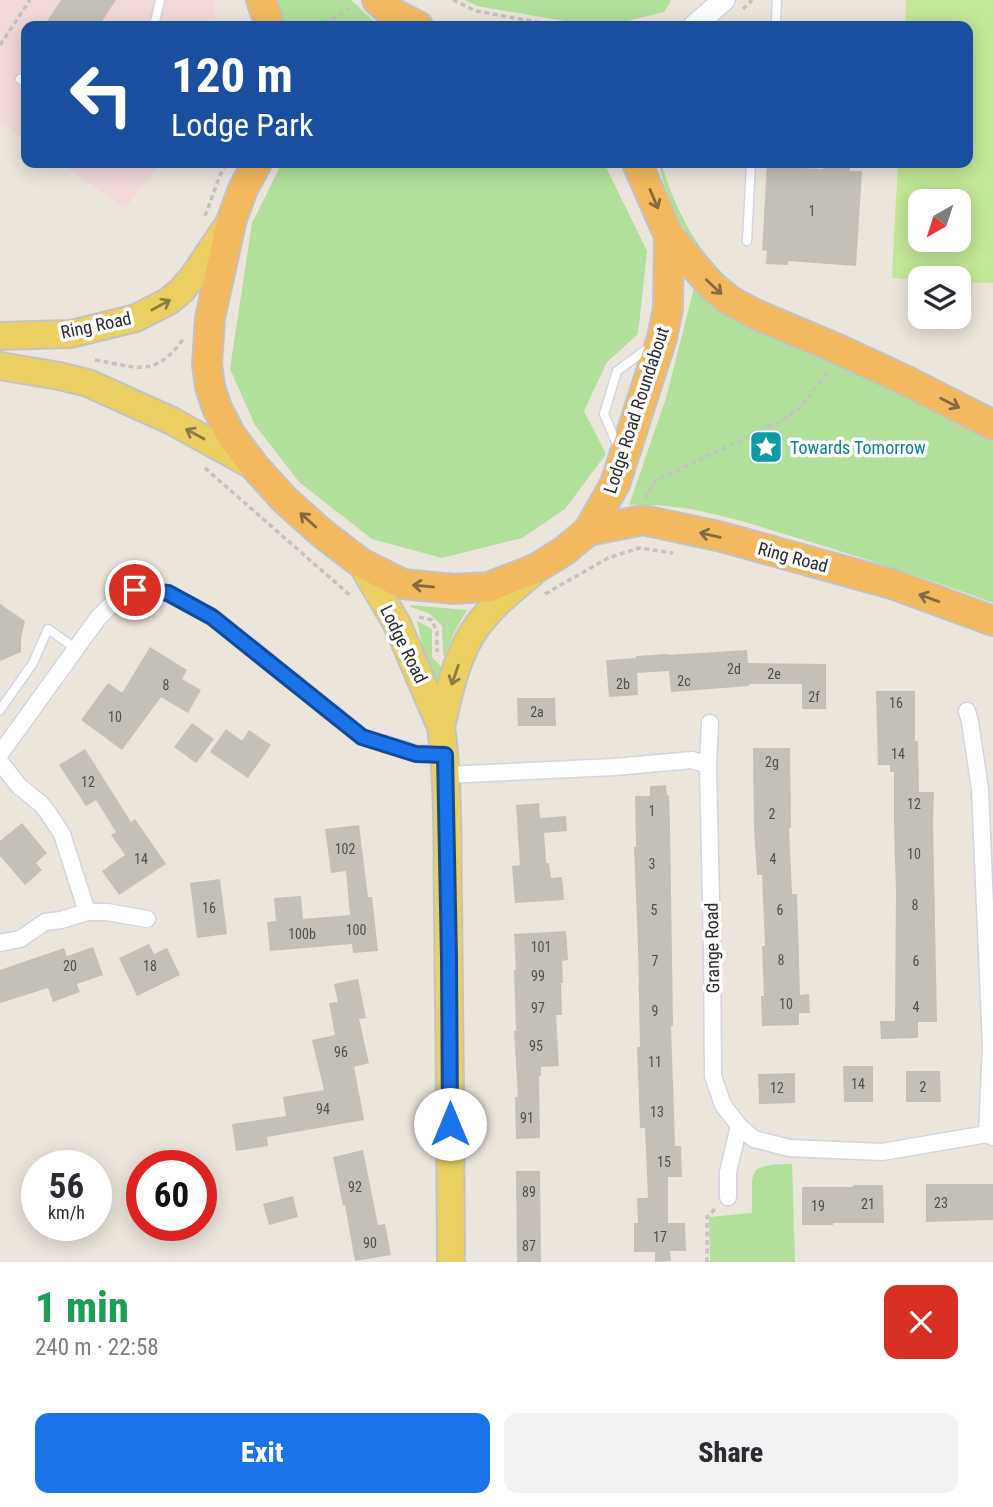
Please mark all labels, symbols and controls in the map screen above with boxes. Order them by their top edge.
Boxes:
text: 120 m [171,47,293,104]
icon: left [56,49,147,140]
text: Lodge Park [171,106,313,144]
one-way arrow [648,188,661,209]
north arrow [908,189,971,252]
map controls [908,189,971,329]
house number: 1 [809,203,815,219]
button: layers [908,266,971,329]
one-way arrow [705,278,722,295]
one-way arrow [150,298,171,311]
street label: Ring Road [59,307,133,343]
street label: Lodge Road Roundabout [599,324,673,496]
one-way arrow [939,397,960,411]
one-way arrow [186,427,206,441]
place icon: Towards Tomorrow [747,428,785,466]
place label: Towards Tomorrow [790,437,926,458]
one-way arrow [299,512,317,528]
one-way arrow [700,527,722,540]
street label: Ring Road [756,538,830,576]
pin [105,560,165,620]
icon: arrive [116,571,154,609]
one-way arrow [412,579,434,592]
one-way arrow [918,591,940,603]
street label: Lodge Road [376,602,432,686]
house number: 2d [727,661,741,677]
one-way arrow [448,664,460,686]
house number: 2e [767,666,781,682]
house number: 2c [677,673,691,689]
house number: 2b [616,676,630,692]
house number: 8 [163,677,170,693]
house number: 2f [808,689,820,705]
house number: 16 [889,695,903,711]
house number: 2a [530,704,544,720]
house number: 10 [108,709,122,725]
house number: 14 [891,746,905,762]
house number: 2g [765,754,779,770]
house number: 12 [81,774,95,790]
house number: 12 [907,796,921,812]
house number: 1 [649,803,655,819]
house number: 2 [769,806,776,822]
house number: 102 [335,841,355,857]
house number: 10 [907,846,921,862]
house number: 14 [134,851,148,867]
house number: 4 [770,851,777,867]
house number: 3 [649,856,655,872]
house number: 8 [912,897,919,913]
house number: 16 [202,900,216,916]
house number: 5 [651,902,658,918]
street label: Grange Road [701,902,723,994]
house number: 6 [777,902,784,918]
house number: 100 [346,922,366,938]
house number: 100b [288,926,316,942]
house number: 101 [531,939,551,955]
house number: 8 [778,952,785,968]
house number: 7 [652,953,659,969]
house number: 6 [913,953,920,969]
house number: 20 [63,958,77,974]
house number: 18 [143,958,157,974]
house number: 99 [531,968,545,984]
house number: 10 [779,996,793,1012]
house number: 4 [913,999,920,1015]
house number: 97 [531,1000,545,1016]
house number: 9 [652,1003,658,1019]
house number: 95 [529,1038,543,1054]
house number: 96 [334,1044,348,1060]
house number: 11 [648,1054,662,1070]
house number: 14 [851,1076,865,1092]
house number: 2 [920,1079,927,1095]
house number: 12 [770,1080,784,1096]
position arrow [413,1087,487,1161]
house number: 94 [316,1101,330,1117]
house number: 13 [650,1104,664,1120]
house number: 91 [520,1110,534,1126]
speed limit sign: 60 [126,1150,217,1241]
house number: 15 [657,1154,671,1170]
text: 56 [49,1166,84,1207]
house number: 92 [348,1179,362,1195]
house number: 89 [522,1184,536,1200]
house number: 23 [934,1195,948,1211]
house number: 21 [861,1196,875,1212]
house number: 19 [811,1198,825,1214]
text: km/h [48,1202,85,1223]
house number: 17 [653,1229,667,1245]
house number: 90 [363,1235,377,1251]
house number: 87 [522,1238,536,1254]
text: 1 min [35,1283,129,1332]
button: close [884,1285,958,1359]
text: 240 m · 22:58 [35,1334,159,1361]
button: Exit [35,1413,490,1493]
button: Share [504,1413,958,1493]

